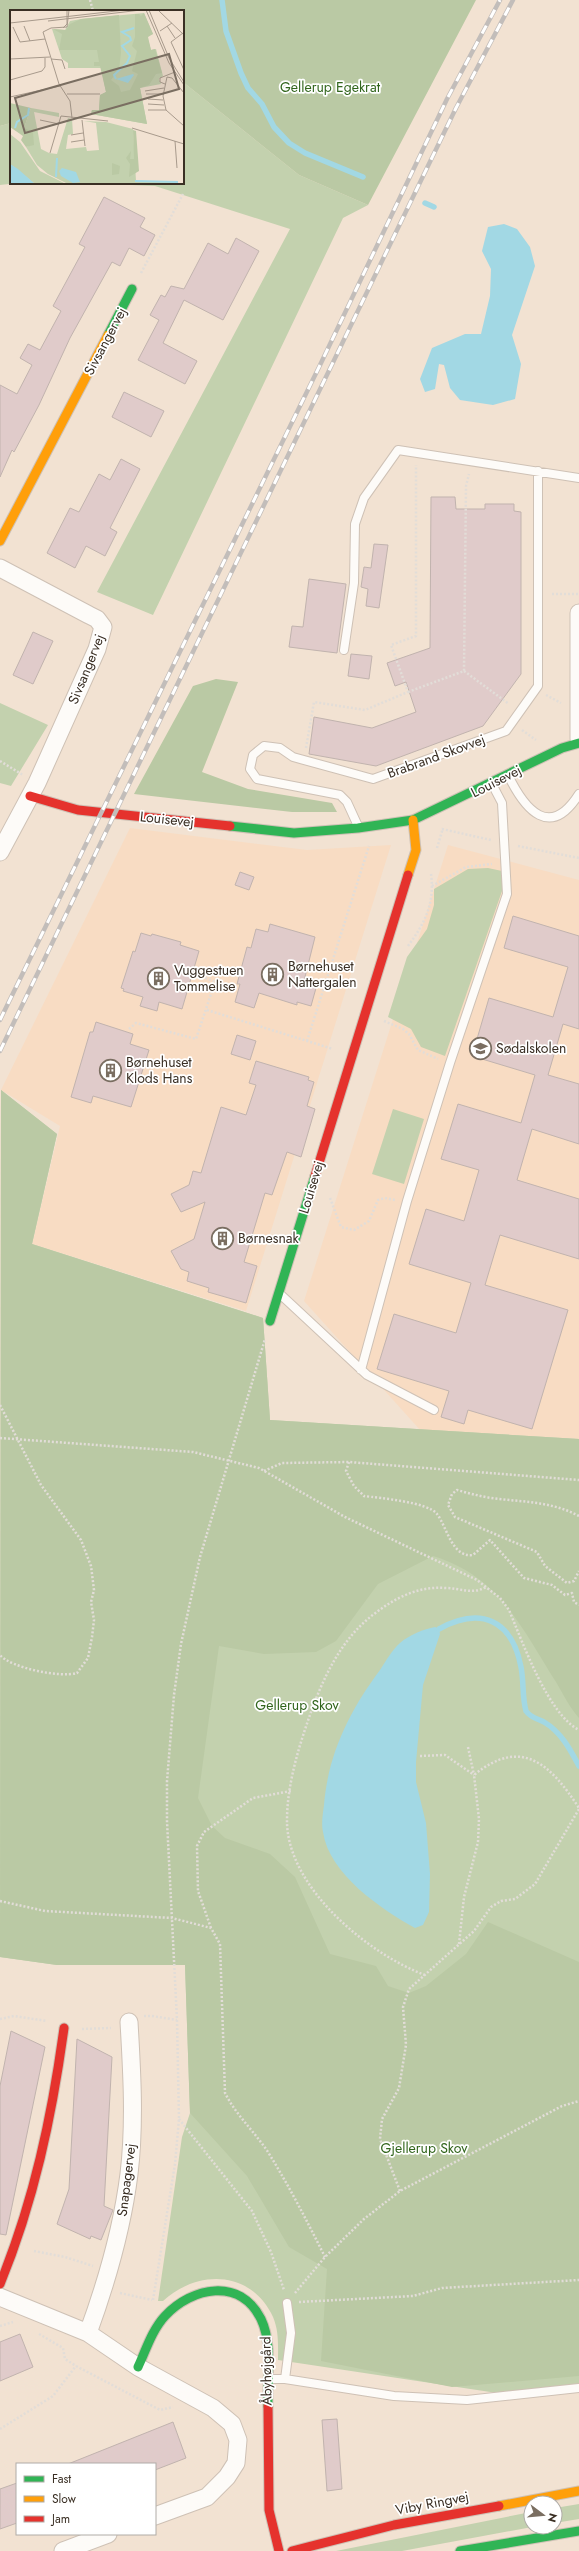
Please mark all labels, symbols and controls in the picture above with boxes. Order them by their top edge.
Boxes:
inset map [10,10,184,184]
park label: Gellerup Egekrat [280,77,381,97]
street label: Sivsangervej [79,304,131,378]
street label: Sivsangervej [63,631,109,707]
street label: Brabrand Skovvej [384,729,488,783]
street label: Louisevej [467,760,525,802]
street label: Louisevej [139,806,195,832]
place label: Børnehuset Nattergalen [288,956,357,992]
place label: Vuggestuen Tommelise [174,960,244,996]
building icon: Børnehuset Nattergalen [260,961,286,987]
building icon: Vuggestuen Tommelise [145,965,171,991]
school or university icon: Sødalskolen [468,1035,494,1061]
place label: Sødalskolen [496,1038,566,1058]
place label: Børnehuset Klods Hans [126,1052,193,1088]
building icon: Børnehuset Klods Hans [98,1057,124,1083]
street label: Louisevej [294,1158,328,1216]
building icon: Børnesnak [210,1225,236,1251]
place label: Børnesnak [238,1228,300,1248]
park label: Gellerup Skov [255,1695,339,1715]
park label: Gjellerup Skov [381,2138,468,2158]
street label: Snapagervej [112,2142,140,2218]
street label: Åbyhøjgård [255,2336,277,2406]
legend [16,2463,156,2535]
text: Fast [52,2470,71,2488]
street label: Viby Ringvej [394,2486,470,2520]
text: Slow [52,2490,77,2508]
north arrow [523,2495,563,2535]
text: Jam [50,2510,70,2528]
text: N [544,2511,562,2524]

